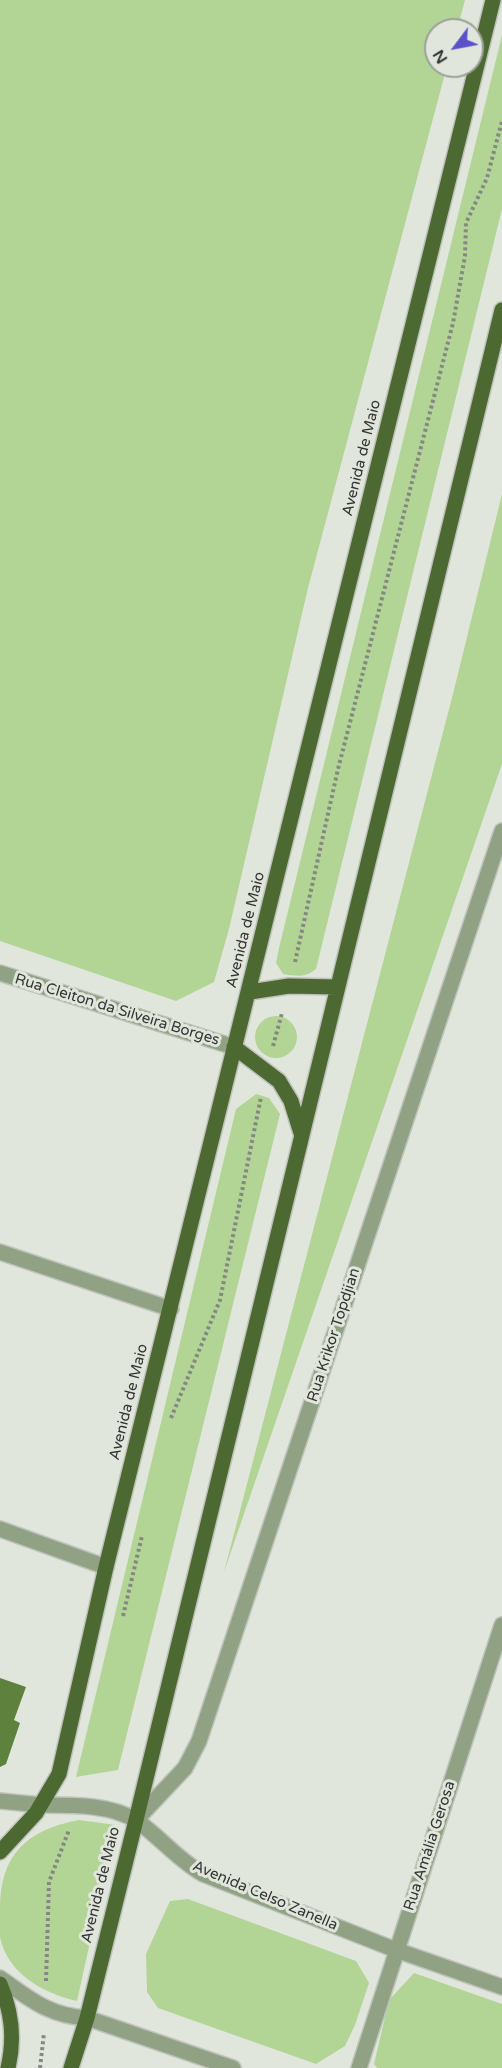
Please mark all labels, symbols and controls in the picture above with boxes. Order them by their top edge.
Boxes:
north arrow [424,18,484,78]
text: N [429,46,452,67]
street label: Avenida de Maio [339,398,385,518]
street label: Avenida de Maio [223,870,269,990]
street label: Rua Cleiton da Silveira Borges [13,970,221,1050]
street label: Rua Krikor Topdjian [304,1266,364,1404]
street label: Avenida de Maio [106,1342,152,1462]
street label: Rua Amália Gerosa [401,1779,459,1913]
street label: Avenida de Maio [78,1825,124,1945]
street label: Avenida Celso Zanella [190,1857,340,1935]

